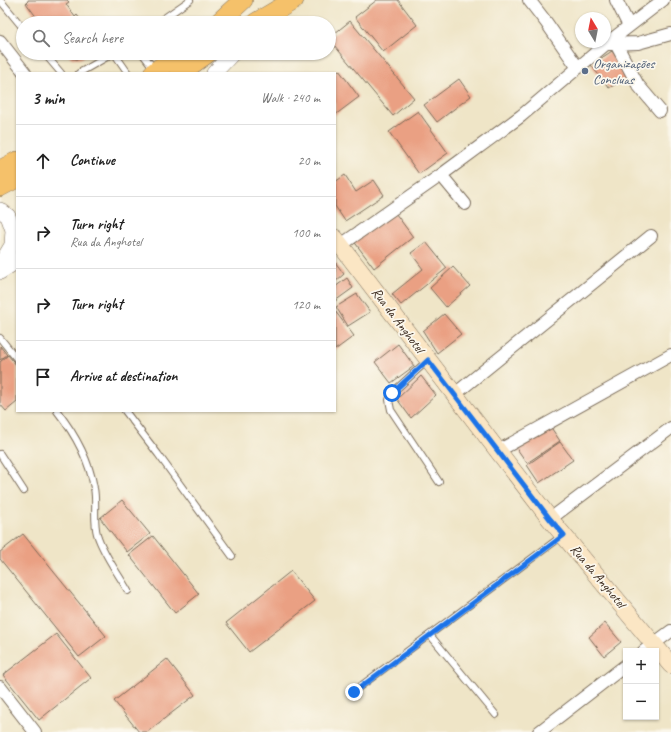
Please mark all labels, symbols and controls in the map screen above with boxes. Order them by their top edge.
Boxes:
north arrow [575,12,611,48]
search box [16,16,336,60]
icon: search [30,27,52,49]
text: Search here [62,29,123,48]
place label: Organizações Concluas [593,55,656,88]
marker: Organizações Concluas [580,66,590,76]
text: 3 min [32,88,65,109]
text: Walk · 240 m [261,90,320,106]
icon: ahead [32,150,54,172]
text: Continue [70,151,115,170]
text: 20 m [298,153,320,169]
text: Turn right [70,215,123,234]
icon: right [32,222,54,244]
text: 100 m [292,225,320,241]
text: Rua da Anghotel [70,234,142,250]
street label: Rua da Anghotel [368,284,430,358]
icon: right [32,294,54,316]
text: Turn right [70,295,123,314]
text: 120 m [292,297,320,313]
icon: arrive [32,366,54,388]
text: Arrive at destination [70,367,177,386]
route start [383,384,401,402]
street label: Rua da Anghotel [567,541,631,613]
map controls [623,648,659,720]
button: + [623,648,659,684]
route end [345,683,363,701]
button: − [623,684,659,720]

